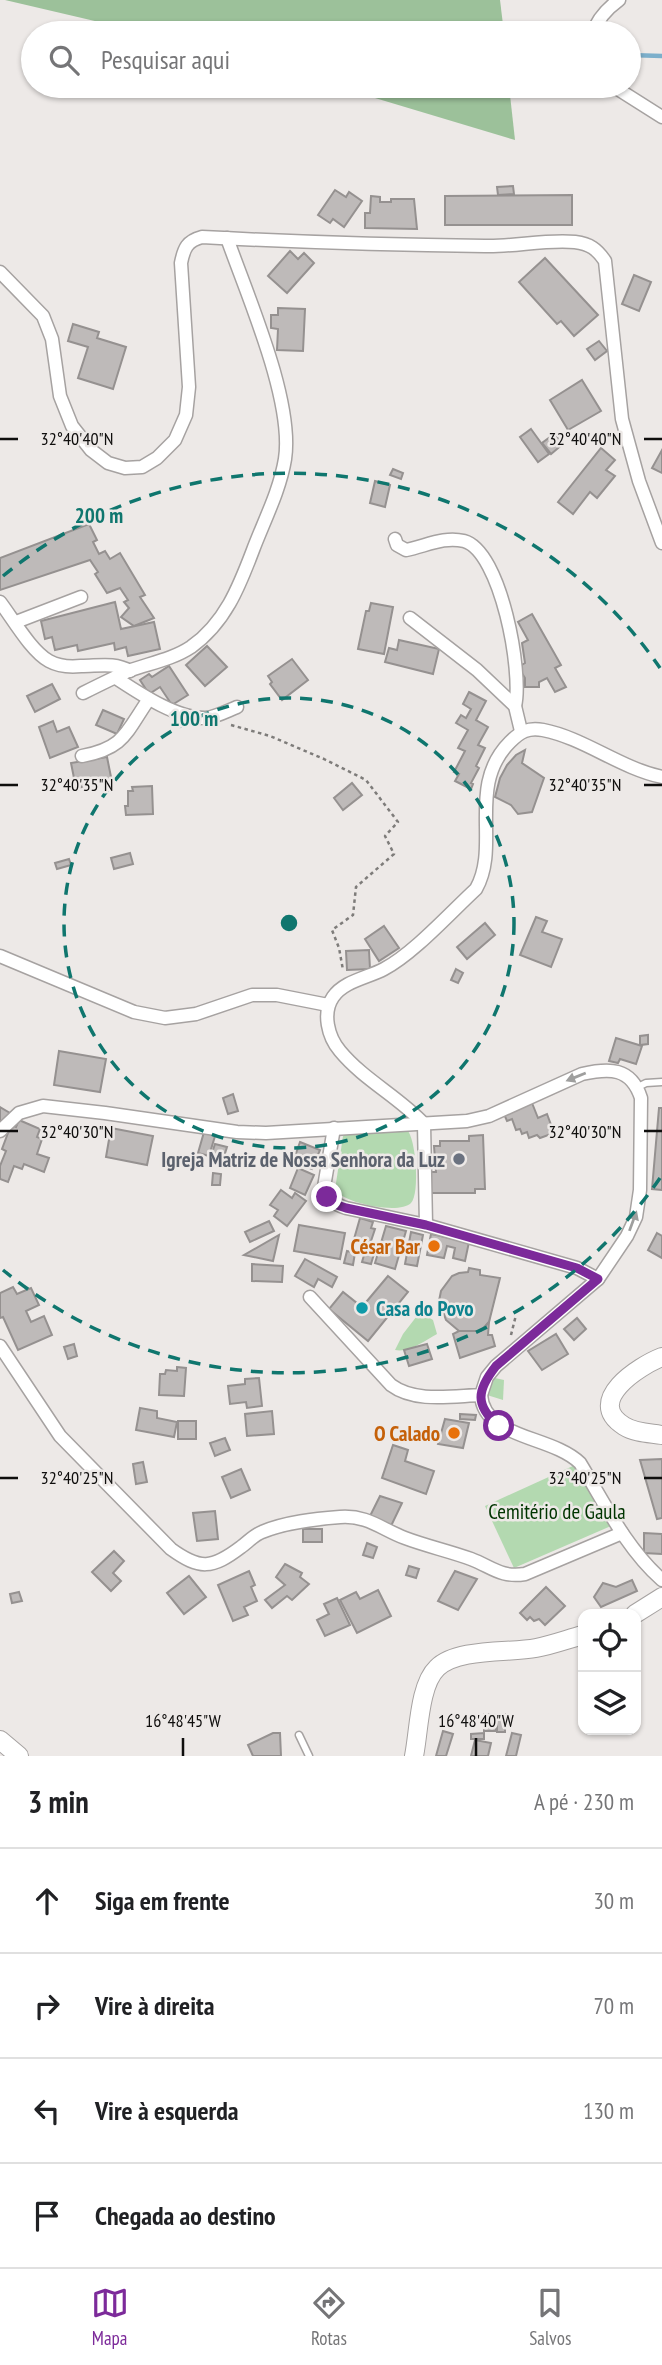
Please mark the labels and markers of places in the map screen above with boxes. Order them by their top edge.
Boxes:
centre of rings [277,911,301,935]
place label: Igreja Matriz de Nossa Senhora da Luz [161,1146,445,1173]
marker: Igreja Matriz de Nossa Senhora da Luz [451,1151,467,1167]
place label: César Bar [350,1233,421,1260]
marker: César Bar [426,1238,442,1254]
place label: Casa do Povo [376,1295,474,1322]
marker: Casa do Povo [354,1300,370,1316]
place label: O Calado [374,1420,440,1447]
marker: O Calado [446,1425,462,1441]

